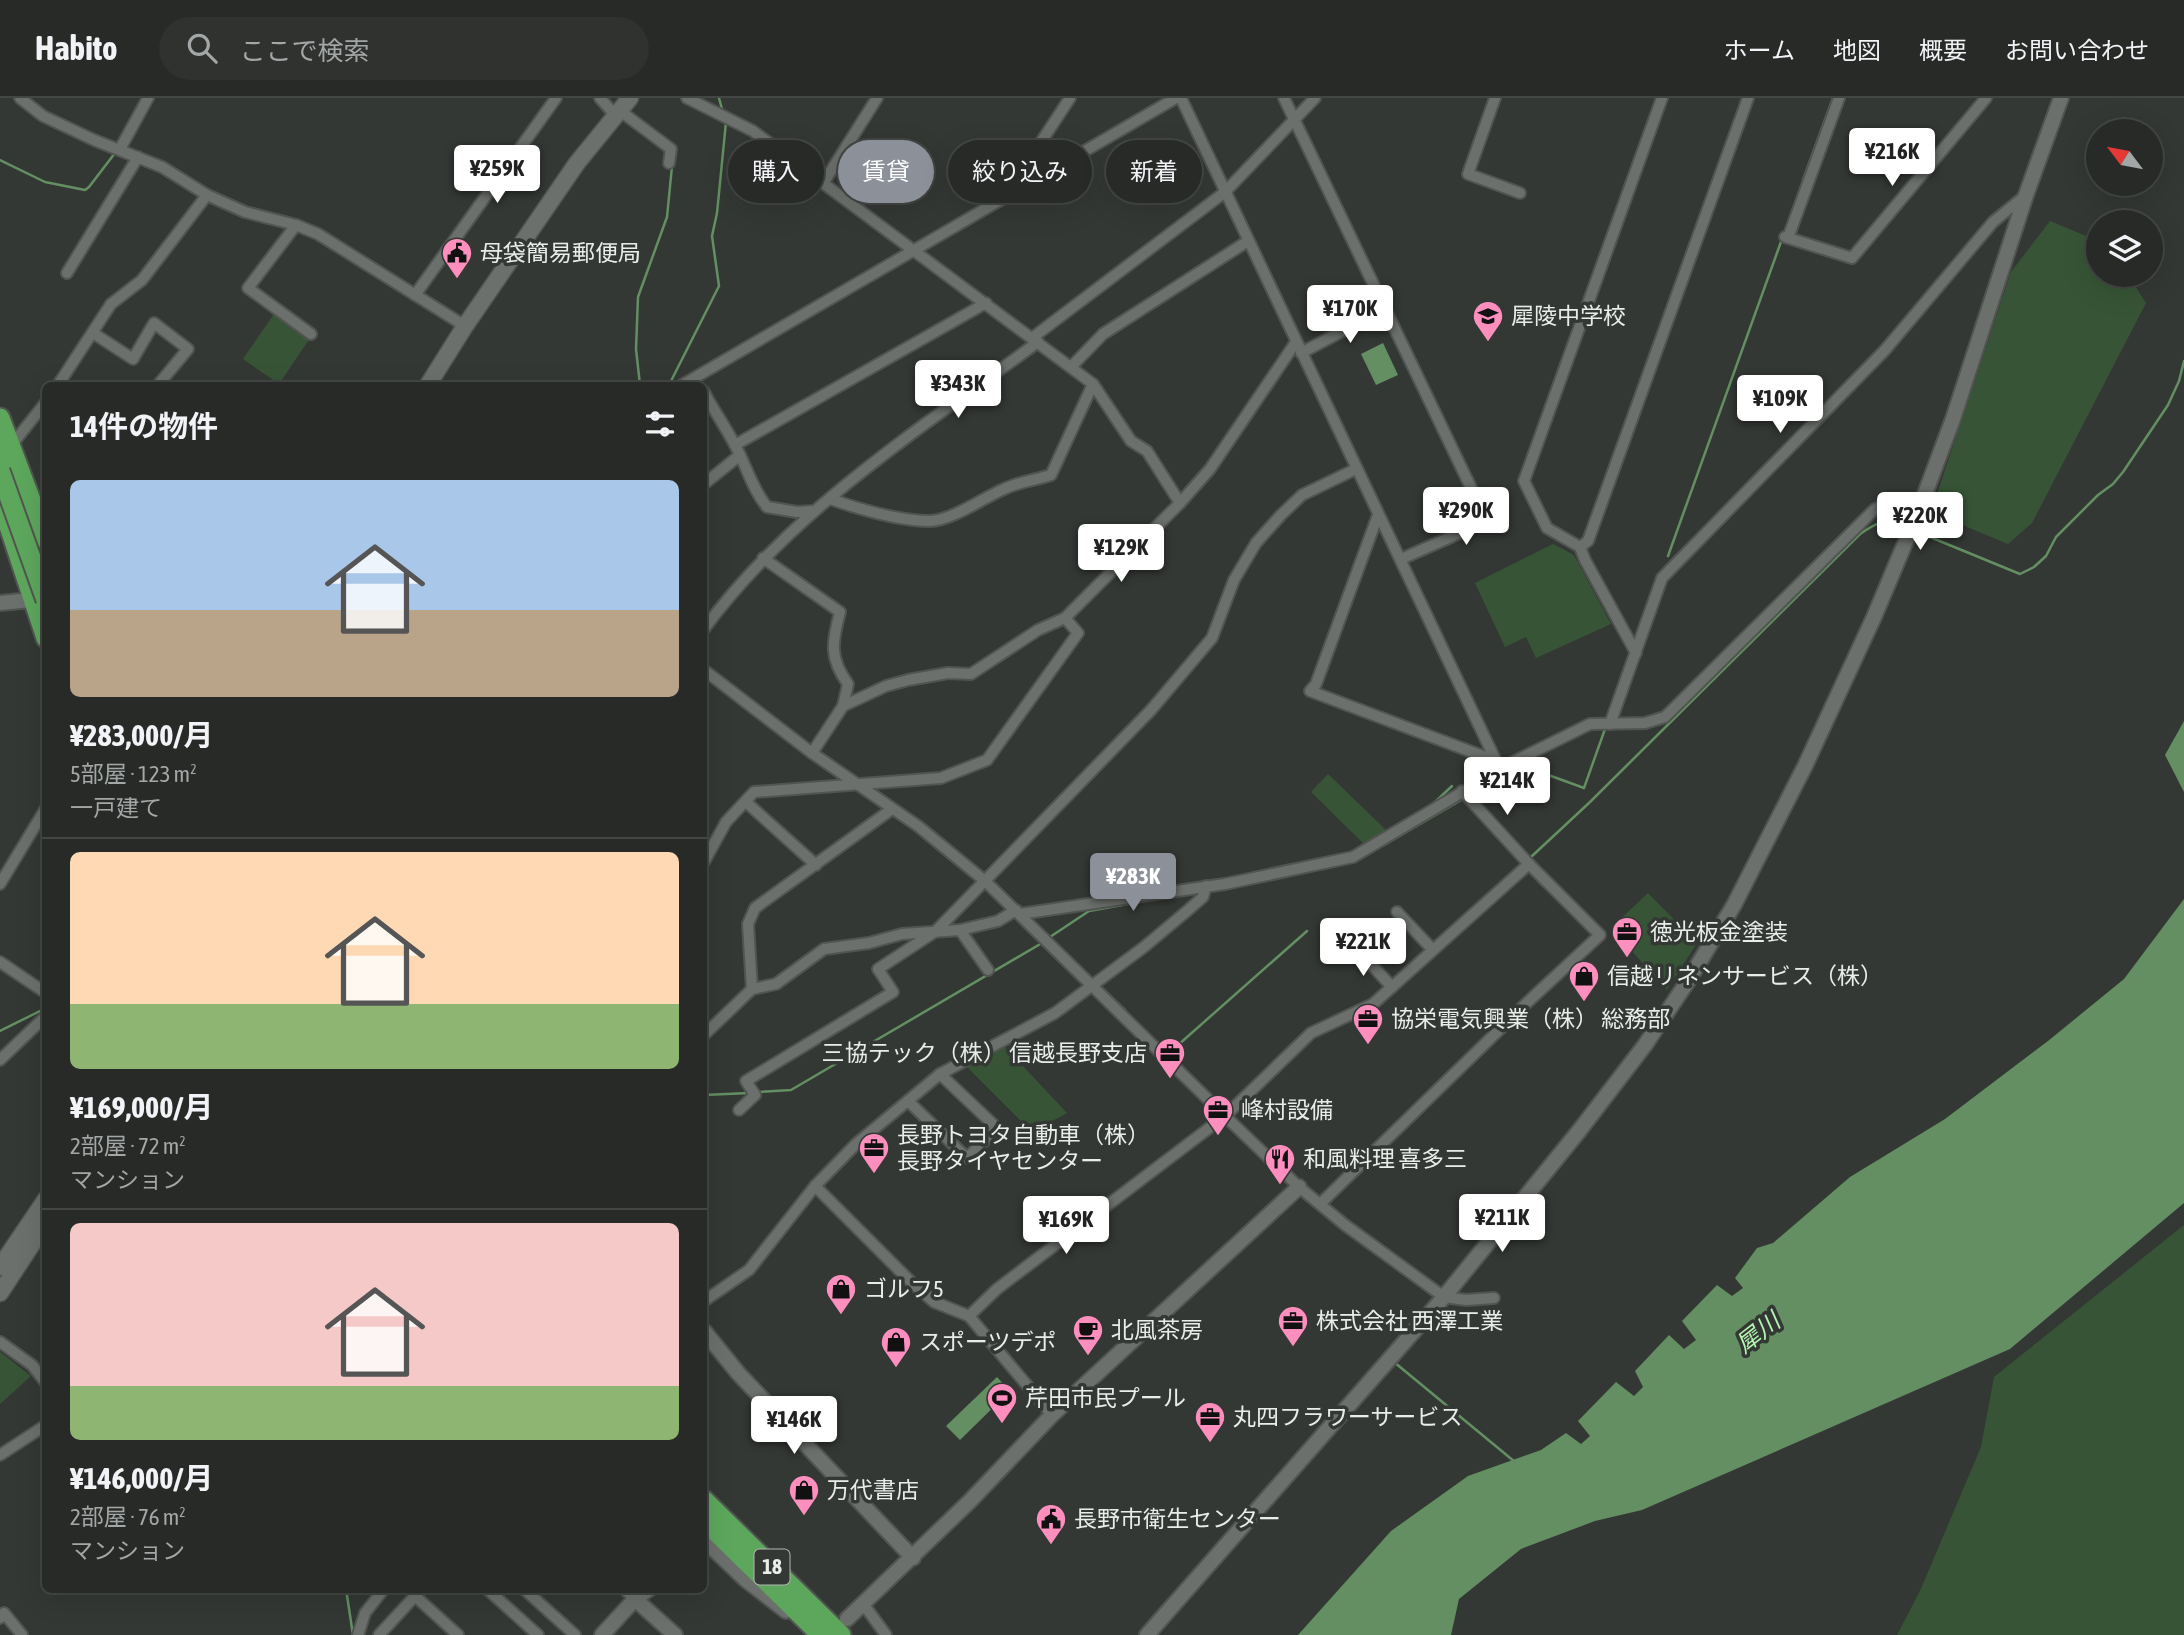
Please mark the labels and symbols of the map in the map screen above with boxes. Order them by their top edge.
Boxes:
north arrow [2086,119,2163,196]
pin: ¥216K [1843,129,1941,188]
pin: ¥259K [448,146,546,205]
public building icon: 母袋簡易郵便局 [440,236,474,280]
place label: 母袋簡易郵便局 [480,240,641,266]
pin: ¥170K [1301,286,1399,345]
school or university icon: 犀陵中学校 [1471,299,1505,343]
place label: 犀陵中学校 [1511,303,1626,329]
pin: ¥343K [909,360,1007,420]
pin: ¥109K [1731,376,1829,435]
pin: ¥290K [1417,488,1515,547]
pin: ¥220K [1871,492,1969,552]
pin: ¥129K [1072,524,1170,584]
pin: ¥214K [1458,758,1556,817]
pin: ¥283K [1084,854,1182,913]
office icon: 徳光板金塗装 [1610,915,1644,959]
pin: ¥221K [1314,918,1412,978]
place label: 徳光板金塗装 [1650,919,1788,945]
shop icon: 信越リネンサービス（株） [1567,959,1601,1003]
place label: 信越リネンサービス（株） [1607,963,1883,989]
office icon: 協栄電気興業（株） 総務部 [1351,1002,1385,1046]
place label: 協栄電気興業（株） 総務部 [1391,1006,1670,1032]
office icon: 三協テック（株） 信越長野支店 [1153,1036,1187,1080]
place label: 三協テック（株） 信越長野支店 [822,1040,1147,1066]
office icon: 峰村設備 [1201,1093,1235,1137]
place label: 峰村設備 [1241,1097,1333,1123]
place label: 長野トヨタ自動車（株） 長野タイヤセンター [897,1122,1150,1174]
office icon: 長野トヨタ自動車（株） 長野タイヤセンター [857,1131,891,1175]
restaurant icon: 和風料理 喜多三 [1263,1142,1297,1186]
place label: 和風料理 喜多三 [1303,1146,1467,1172]
pin: ¥211K [1453,1194,1551,1254]
pin: ¥169K [1017,1196,1115,1256]
shop icon: ゴルフ5 [824,1272,858,1316]
place label: ゴルフ5 [864,1276,944,1302]
office icon: 株式会社 西澤工業 [1276,1304,1310,1348]
water label: 犀川 [1730,1305,1787,1358]
place label: 株式会社 西澤工業 [1316,1308,1503,1334]
cafe icon: 北風茶房 [1071,1313,1105,1357]
place label: 北風茶房 [1111,1317,1203,1343]
shop icon: スポーツデポ [879,1325,913,1369]
place label: スポーツデポ [919,1329,1057,1355]
sports icon: 芹田市民プール [985,1381,1019,1425]
place label: 芹田市民プール [1025,1385,1186,1411]
pin: ¥146K [745,1396,843,1456]
office icon: 丸四フラワーサービス [1193,1400,1227,1444]
place label: 丸四フラワーサービス [1233,1404,1463,1430]
shop icon: 万代書店 [787,1473,821,1517]
place label: 万代書店 [827,1477,919,1503]
public building icon: 長野市衛生センター [1034,1502,1068,1546]
place label: 長野市衛生センター [1074,1506,1281,1532]
road number: 18 [754,1550,790,1584]

